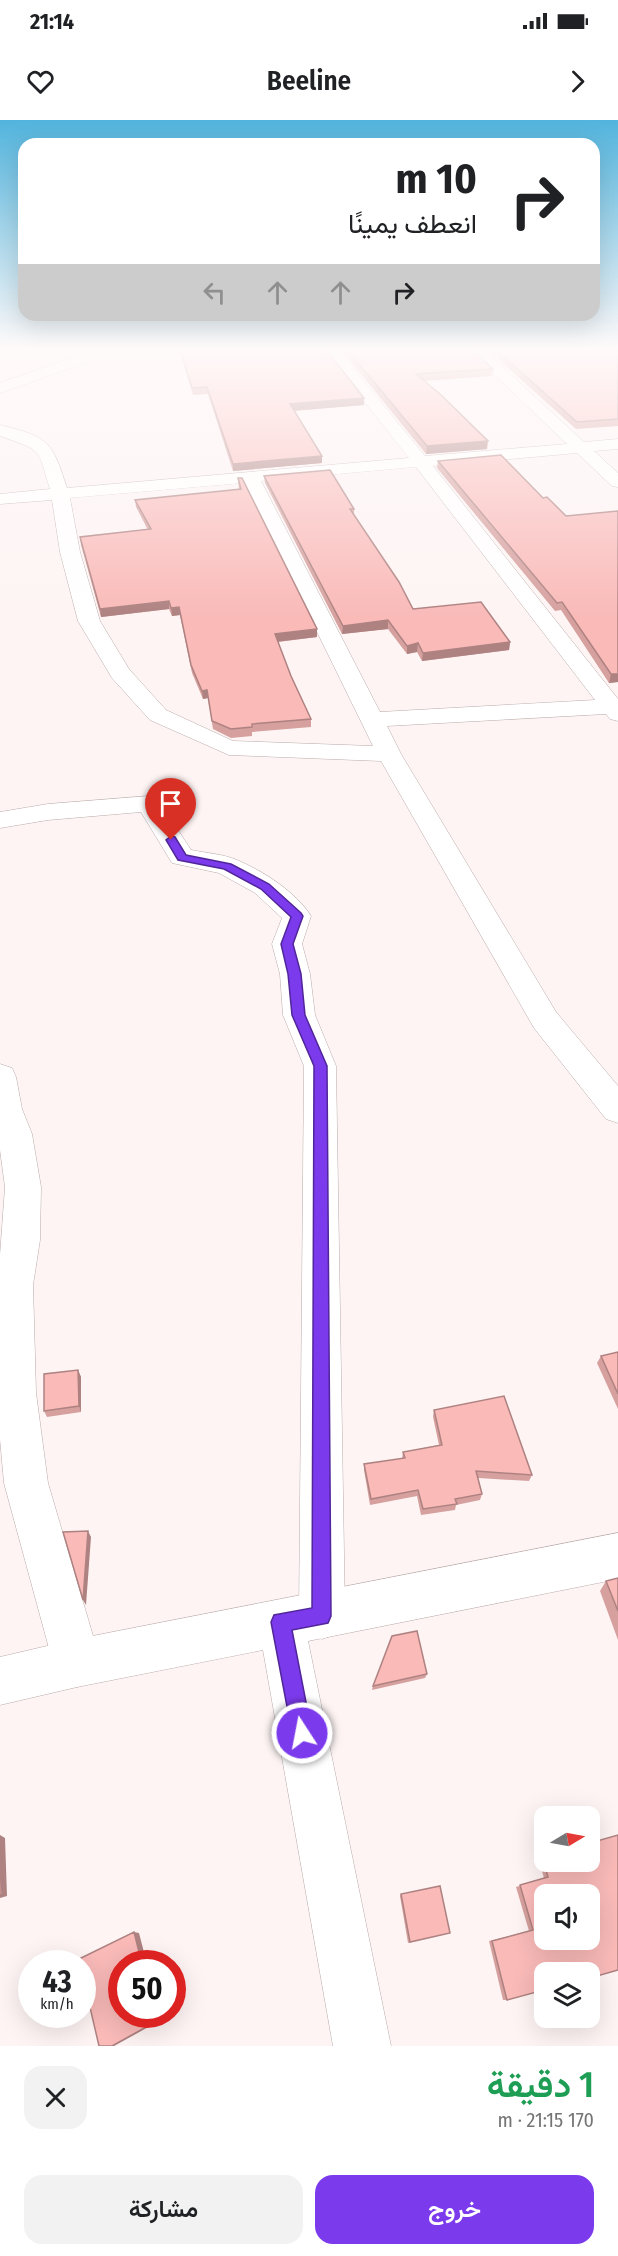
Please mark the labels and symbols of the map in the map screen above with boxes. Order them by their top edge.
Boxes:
pin [145,778,196,840]
position arrow [270,1701,334,1765]
north arrow [534,1806,600,1872]
speed limit sign: 50 [108,1950,186,2028]

